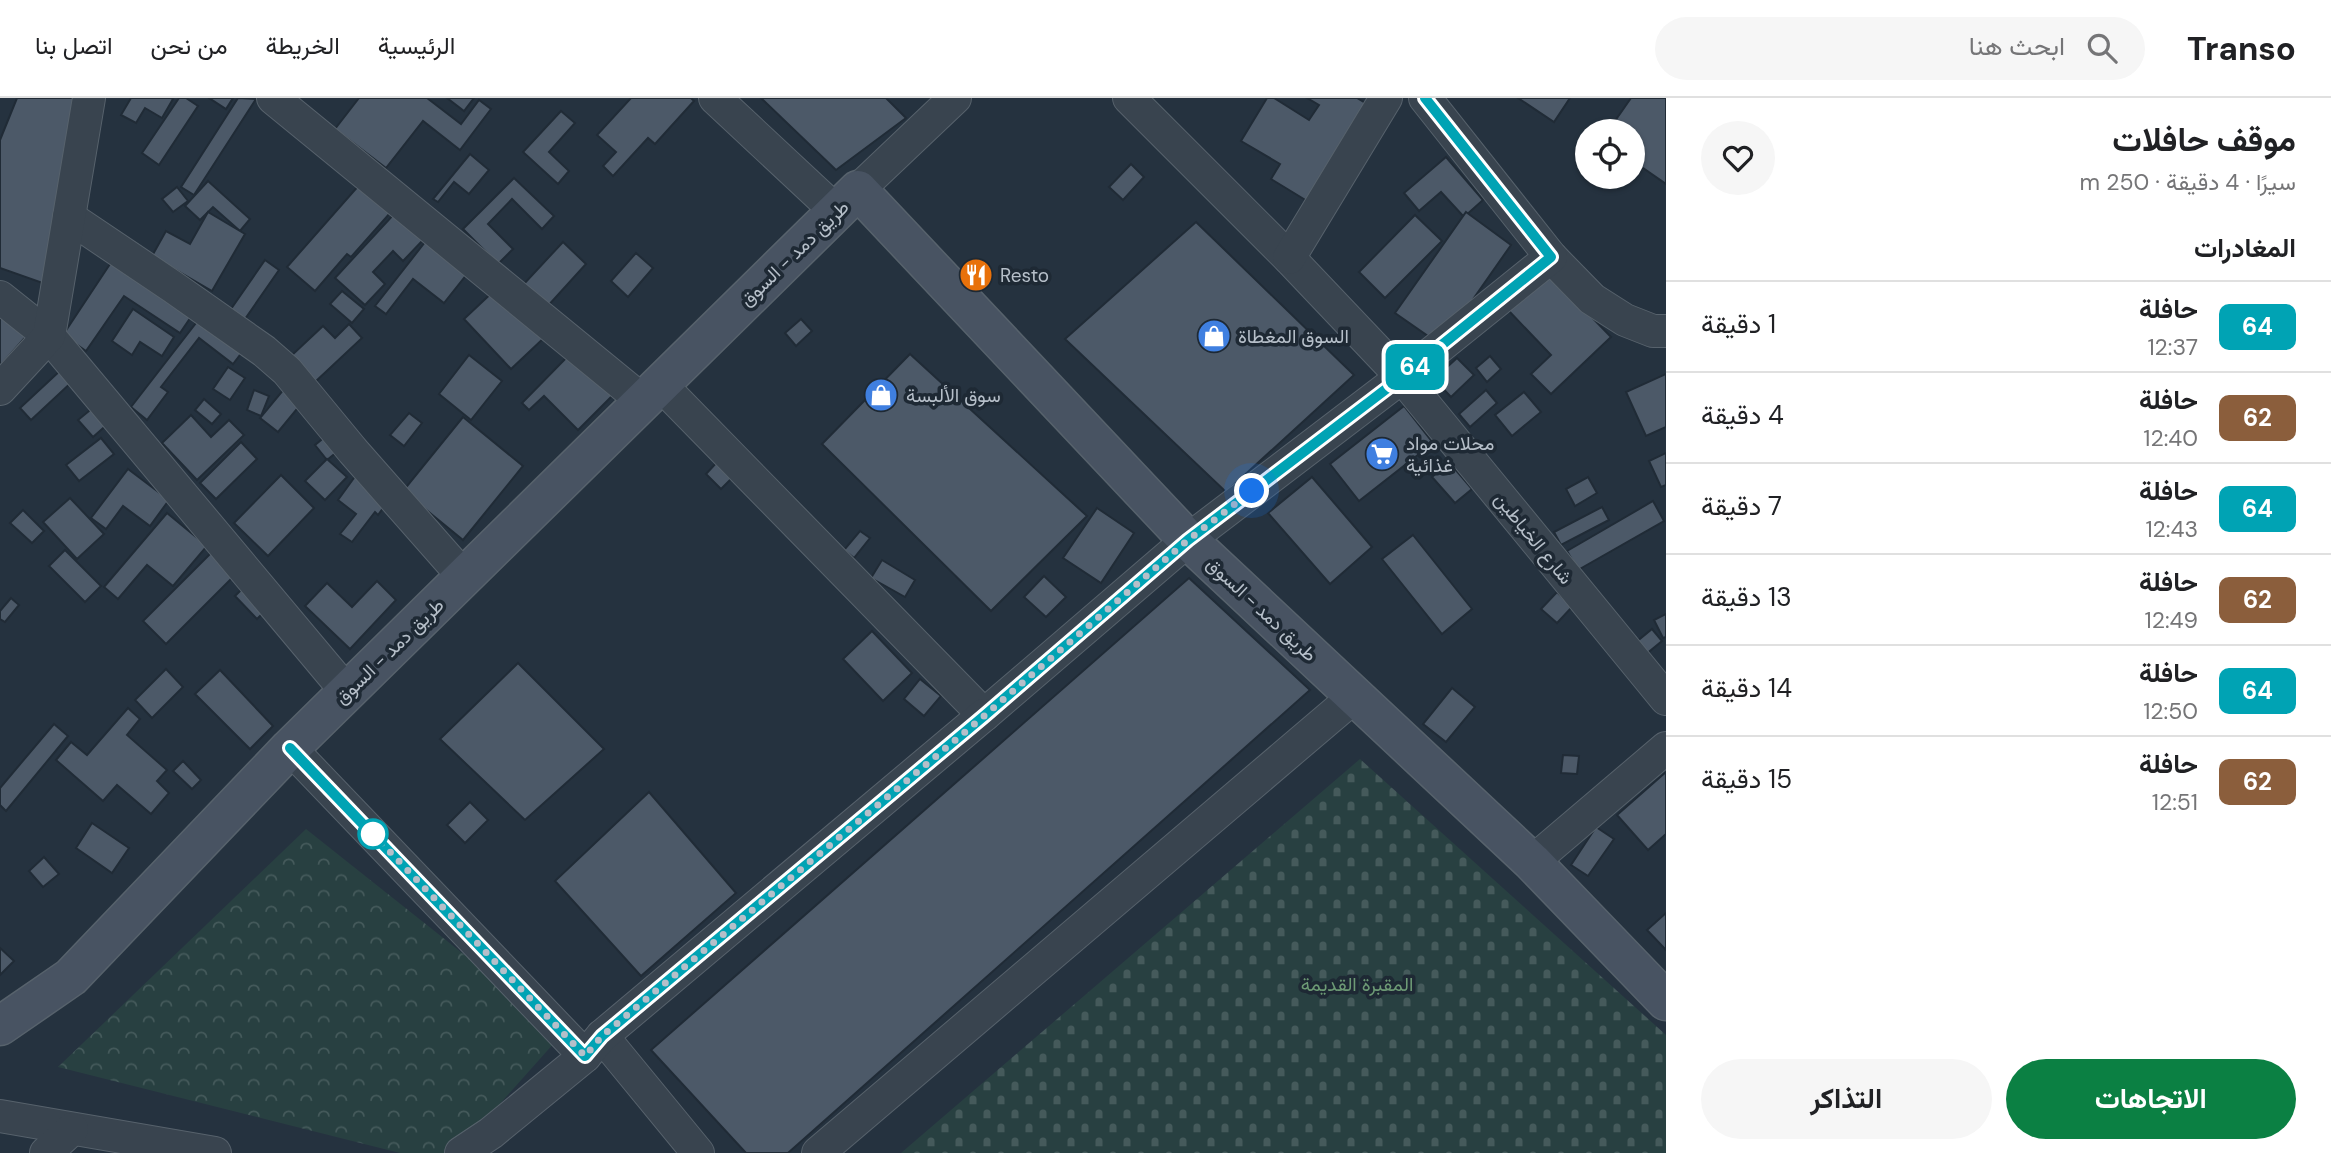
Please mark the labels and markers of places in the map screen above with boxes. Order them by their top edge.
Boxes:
restaurant icon: Resto [957,256,995,294]
place label: Resto [1000,263,1049,288]
shop icon: السوق المغطاة [1195,317,1233,355]
place label: السوق المغطاة [1238,324,1349,349]
shop icon: سوق الألبسة [862,376,900,414]
place label: سوق الألبسة [906,383,1001,408]
place label: محلات مواد غذائية [1406,431,1494,478]
supermarket icon: محلات مواد غذائية [1363,435,1401,473]
unlabelled marker [358,819,388,849]

